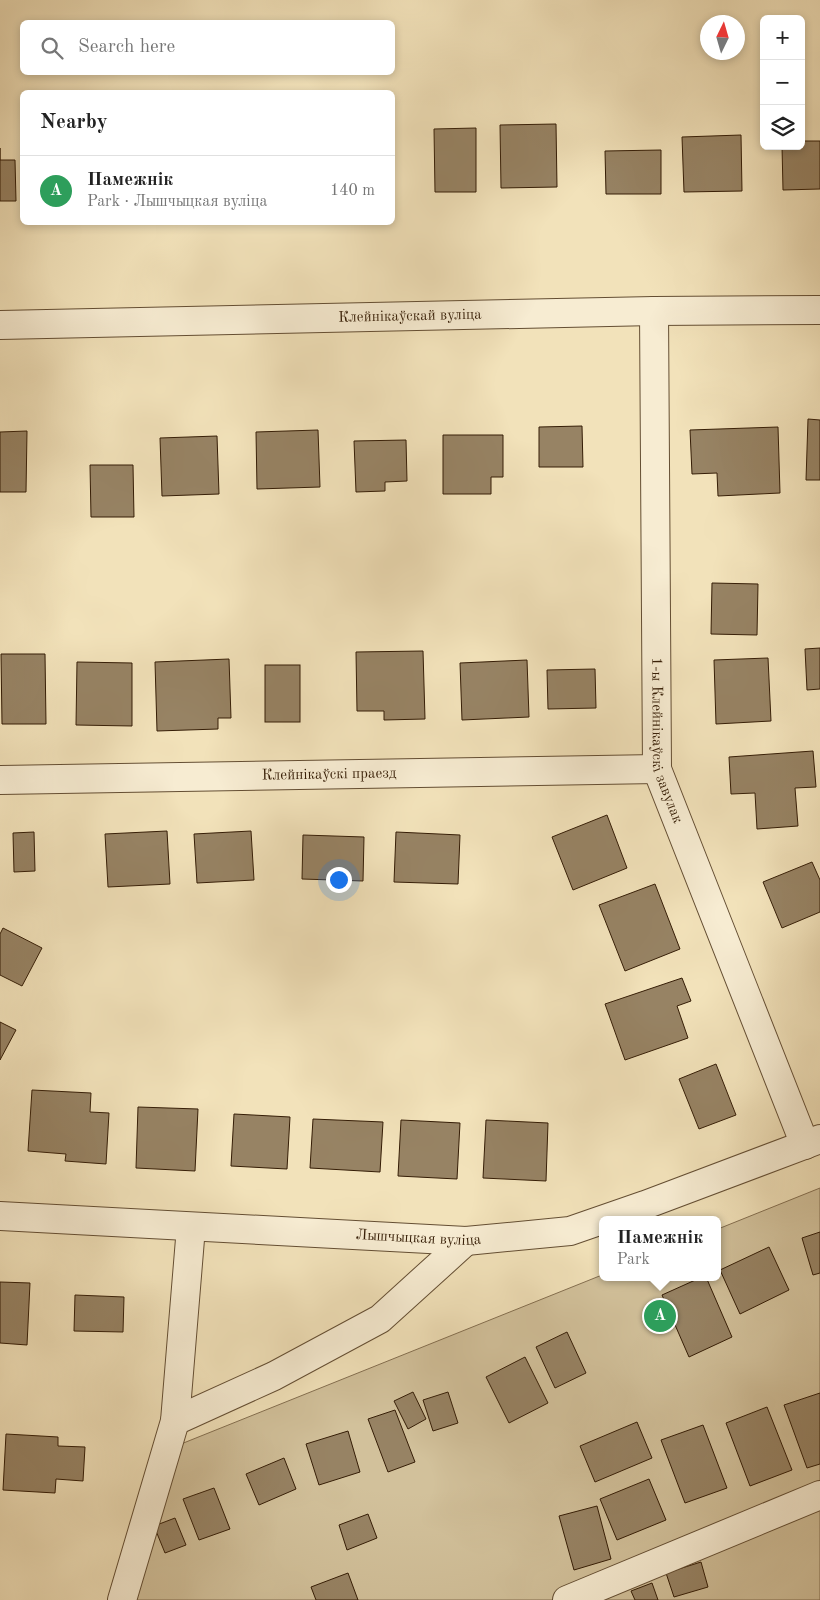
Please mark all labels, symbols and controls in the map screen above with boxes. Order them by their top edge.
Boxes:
north arrow [700,15,745,60]
map controls [760,15,805,150]
button: + [760,15,805,60]
search box [20,20,395,75]
icon: search [38,34,66,62]
text: Search here [78,38,175,57]
button: − [760,60,805,105]
button: layers [760,105,805,150]
text: Nearby [40,112,108,133]
text: Памежнік [87,171,173,190]
text: A [50,183,62,199]
text: 140 m [330,183,375,199]
text: Park · Лышчыцкая вуліца [87,194,267,210]
street label: Клейнікаўскай вуліца [338,307,482,325]
street label: 1-ы Клейнікаўскі завулак [649,657,685,826]
street label: Клейнікаўскі праезд [262,766,397,783]
your location [326,867,352,893]
popup [599,1216,721,1281]
street label: Лышчыцкая вуліца [355,1228,482,1249]
text: Памежнік [617,1229,703,1248]
text: Park [617,1252,650,1268]
pin: A [644,1297,676,1335]

